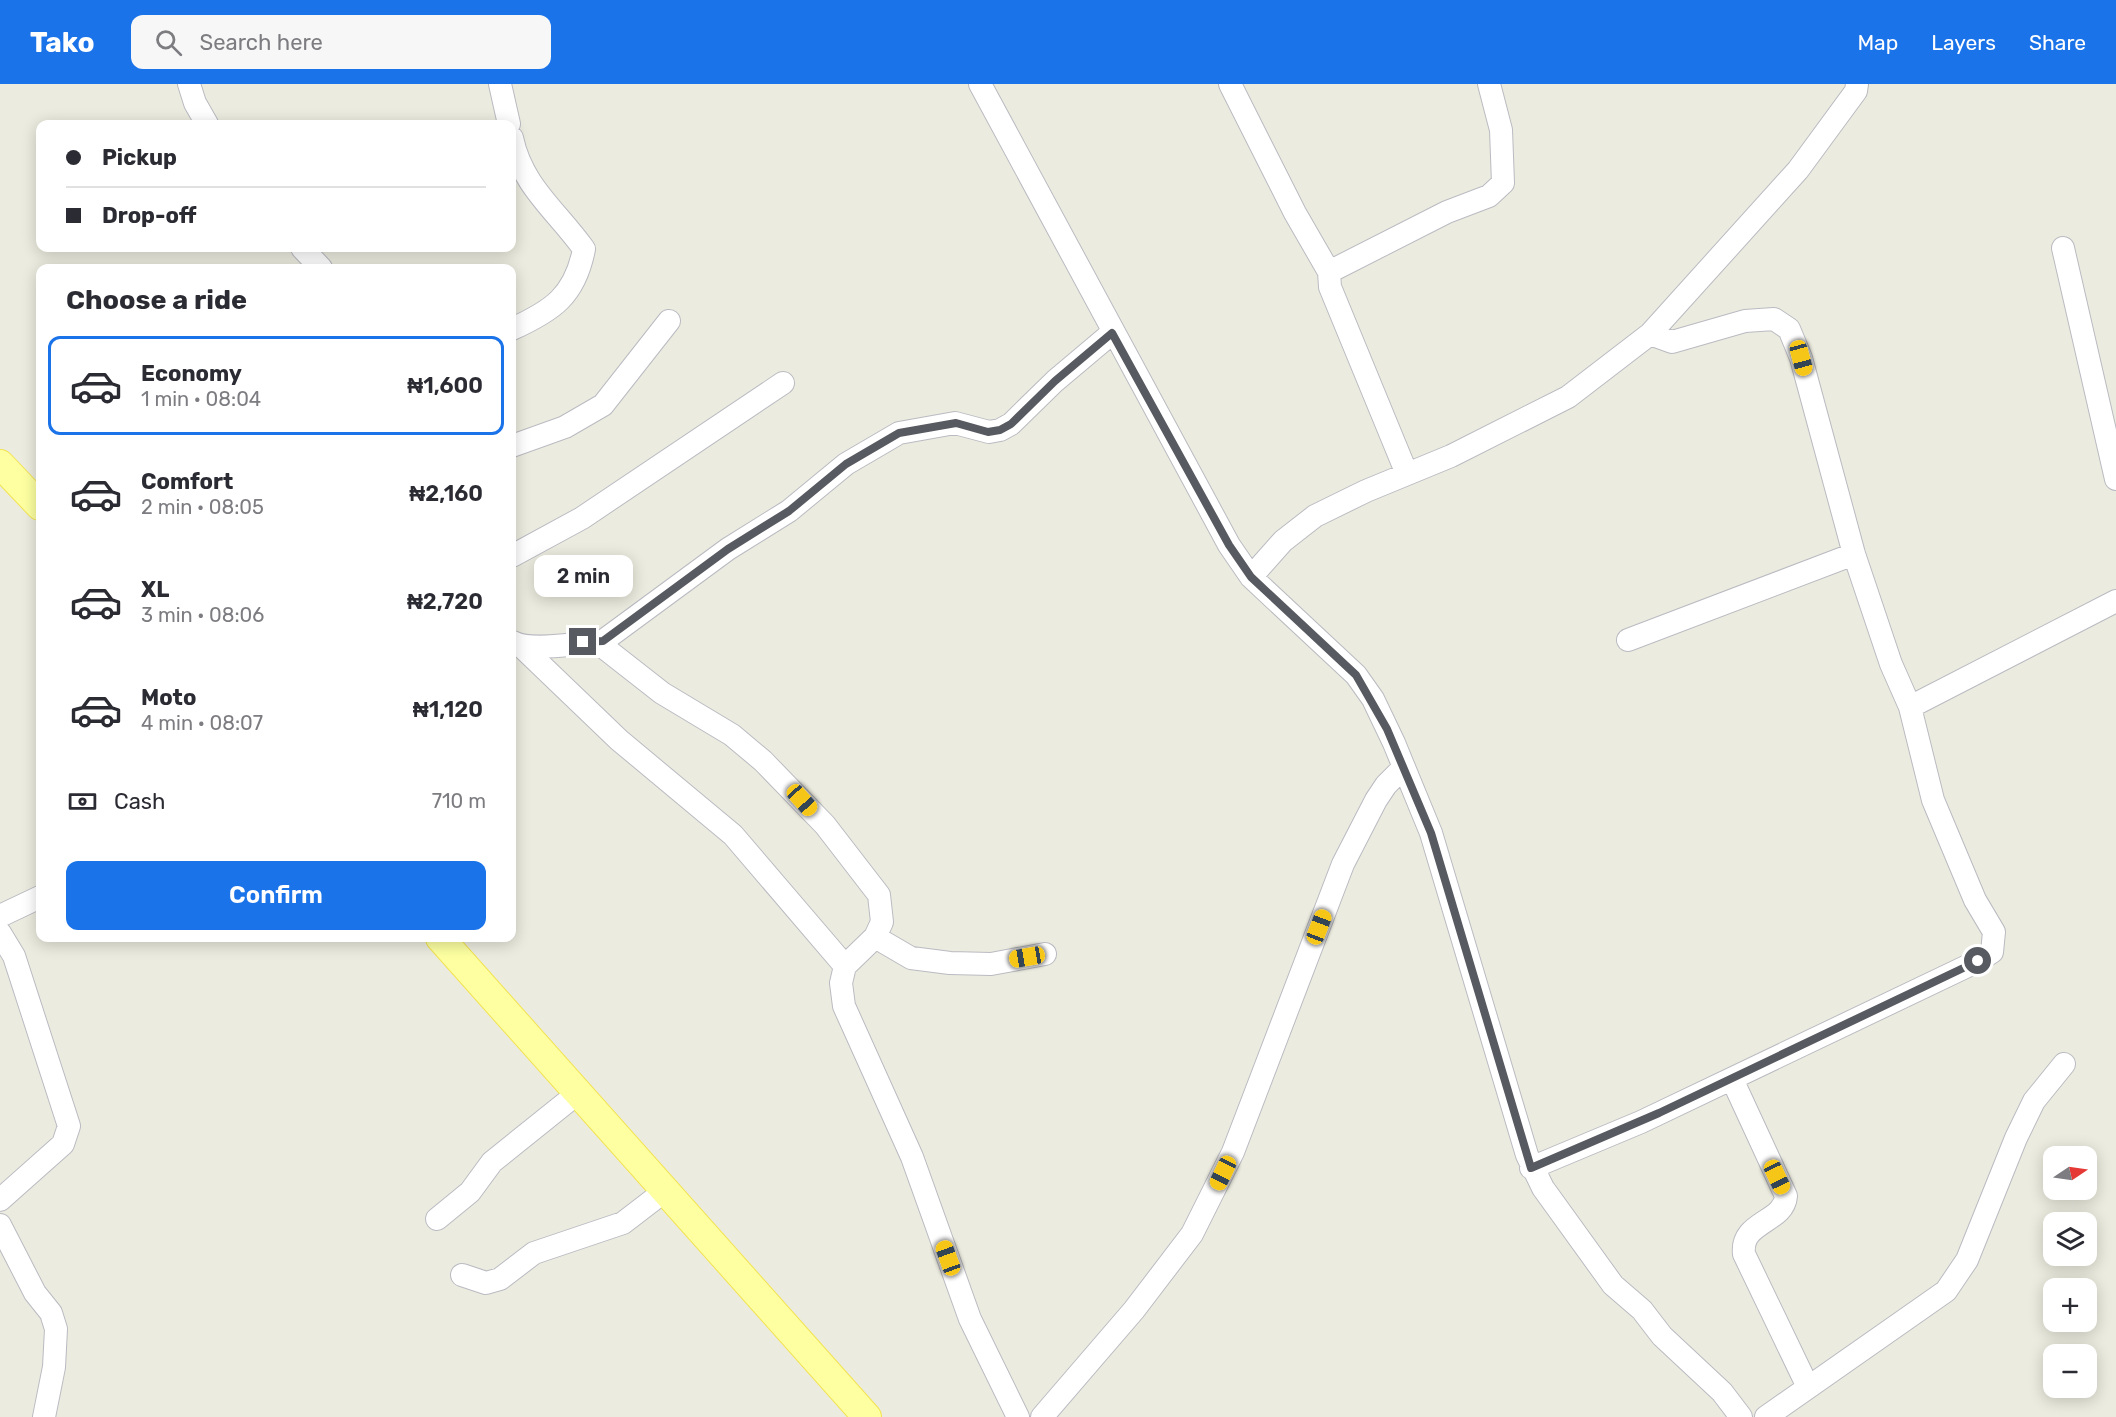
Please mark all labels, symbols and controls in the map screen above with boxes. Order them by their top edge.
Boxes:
search box [131,15,551,69]
text: Tako [30,26,95,59]
icon: search [152,26,185,59]
text: Search here [200,29,323,56]
text: Map [1857,30,1898,55]
text: Layers [1931,30,1996,55]
text: Share [2029,30,2086,55]
text: Pickup [102,144,177,171]
text: Drop-off [102,202,197,229]
text: Choose a ride [66,284,247,316]
car [1788,338,1814,378]
icon: car [69,359,123,413]
text: Economy [141,360,242,387]
text: ₦1,600 [407,372,483,399]
text: 1 min · 08:04 [141,387,261,411]
icon: car [69,467,123,521]
text: Comfort [141,468,233,495]
text: ₦2,160 [409,480,483,507]
text: 2 min · 08:05 [141,495,264,519]
callout: 2 min [534,555,632,597]
text: 2 min [557,564,610,588]
icon: car [69,575,123,629]
text: XL [141,576,169,603]
text: ₦2,720 [407,588,483,615]
text: 3 min · 08:06 [141,603,264,627]
route end [569,628,596,655]
icon: car [69,683,123,737]
text: Moto [141,684,196,711]
text: ₦1,120 [413,696,483,723]
text: 4 min · 08:07 [141,711,263,735]
car [783,781,821,819]
icon: cash [66,785,99,818]
text: Cash [114,788,165,815]
text: 710 m [432,789,486,813]
button: Confirm [66,861,486,930]
car [1304,907,1334,947]
car [1008,945,1046,969]
route start [1964,947,1991,974]
north arrow [2043,1146,2097,1200]
map controls [2043,1146,2097,1398]
car [1207,1153,1239,1193]
car [1761,1157,1793,1197]
button: layers [2043,1212,2097,1266]
car [933,1238,963,1278]
button: + [2043,1278,2097,1332]
button: − [2043,1344,2097,1398]

